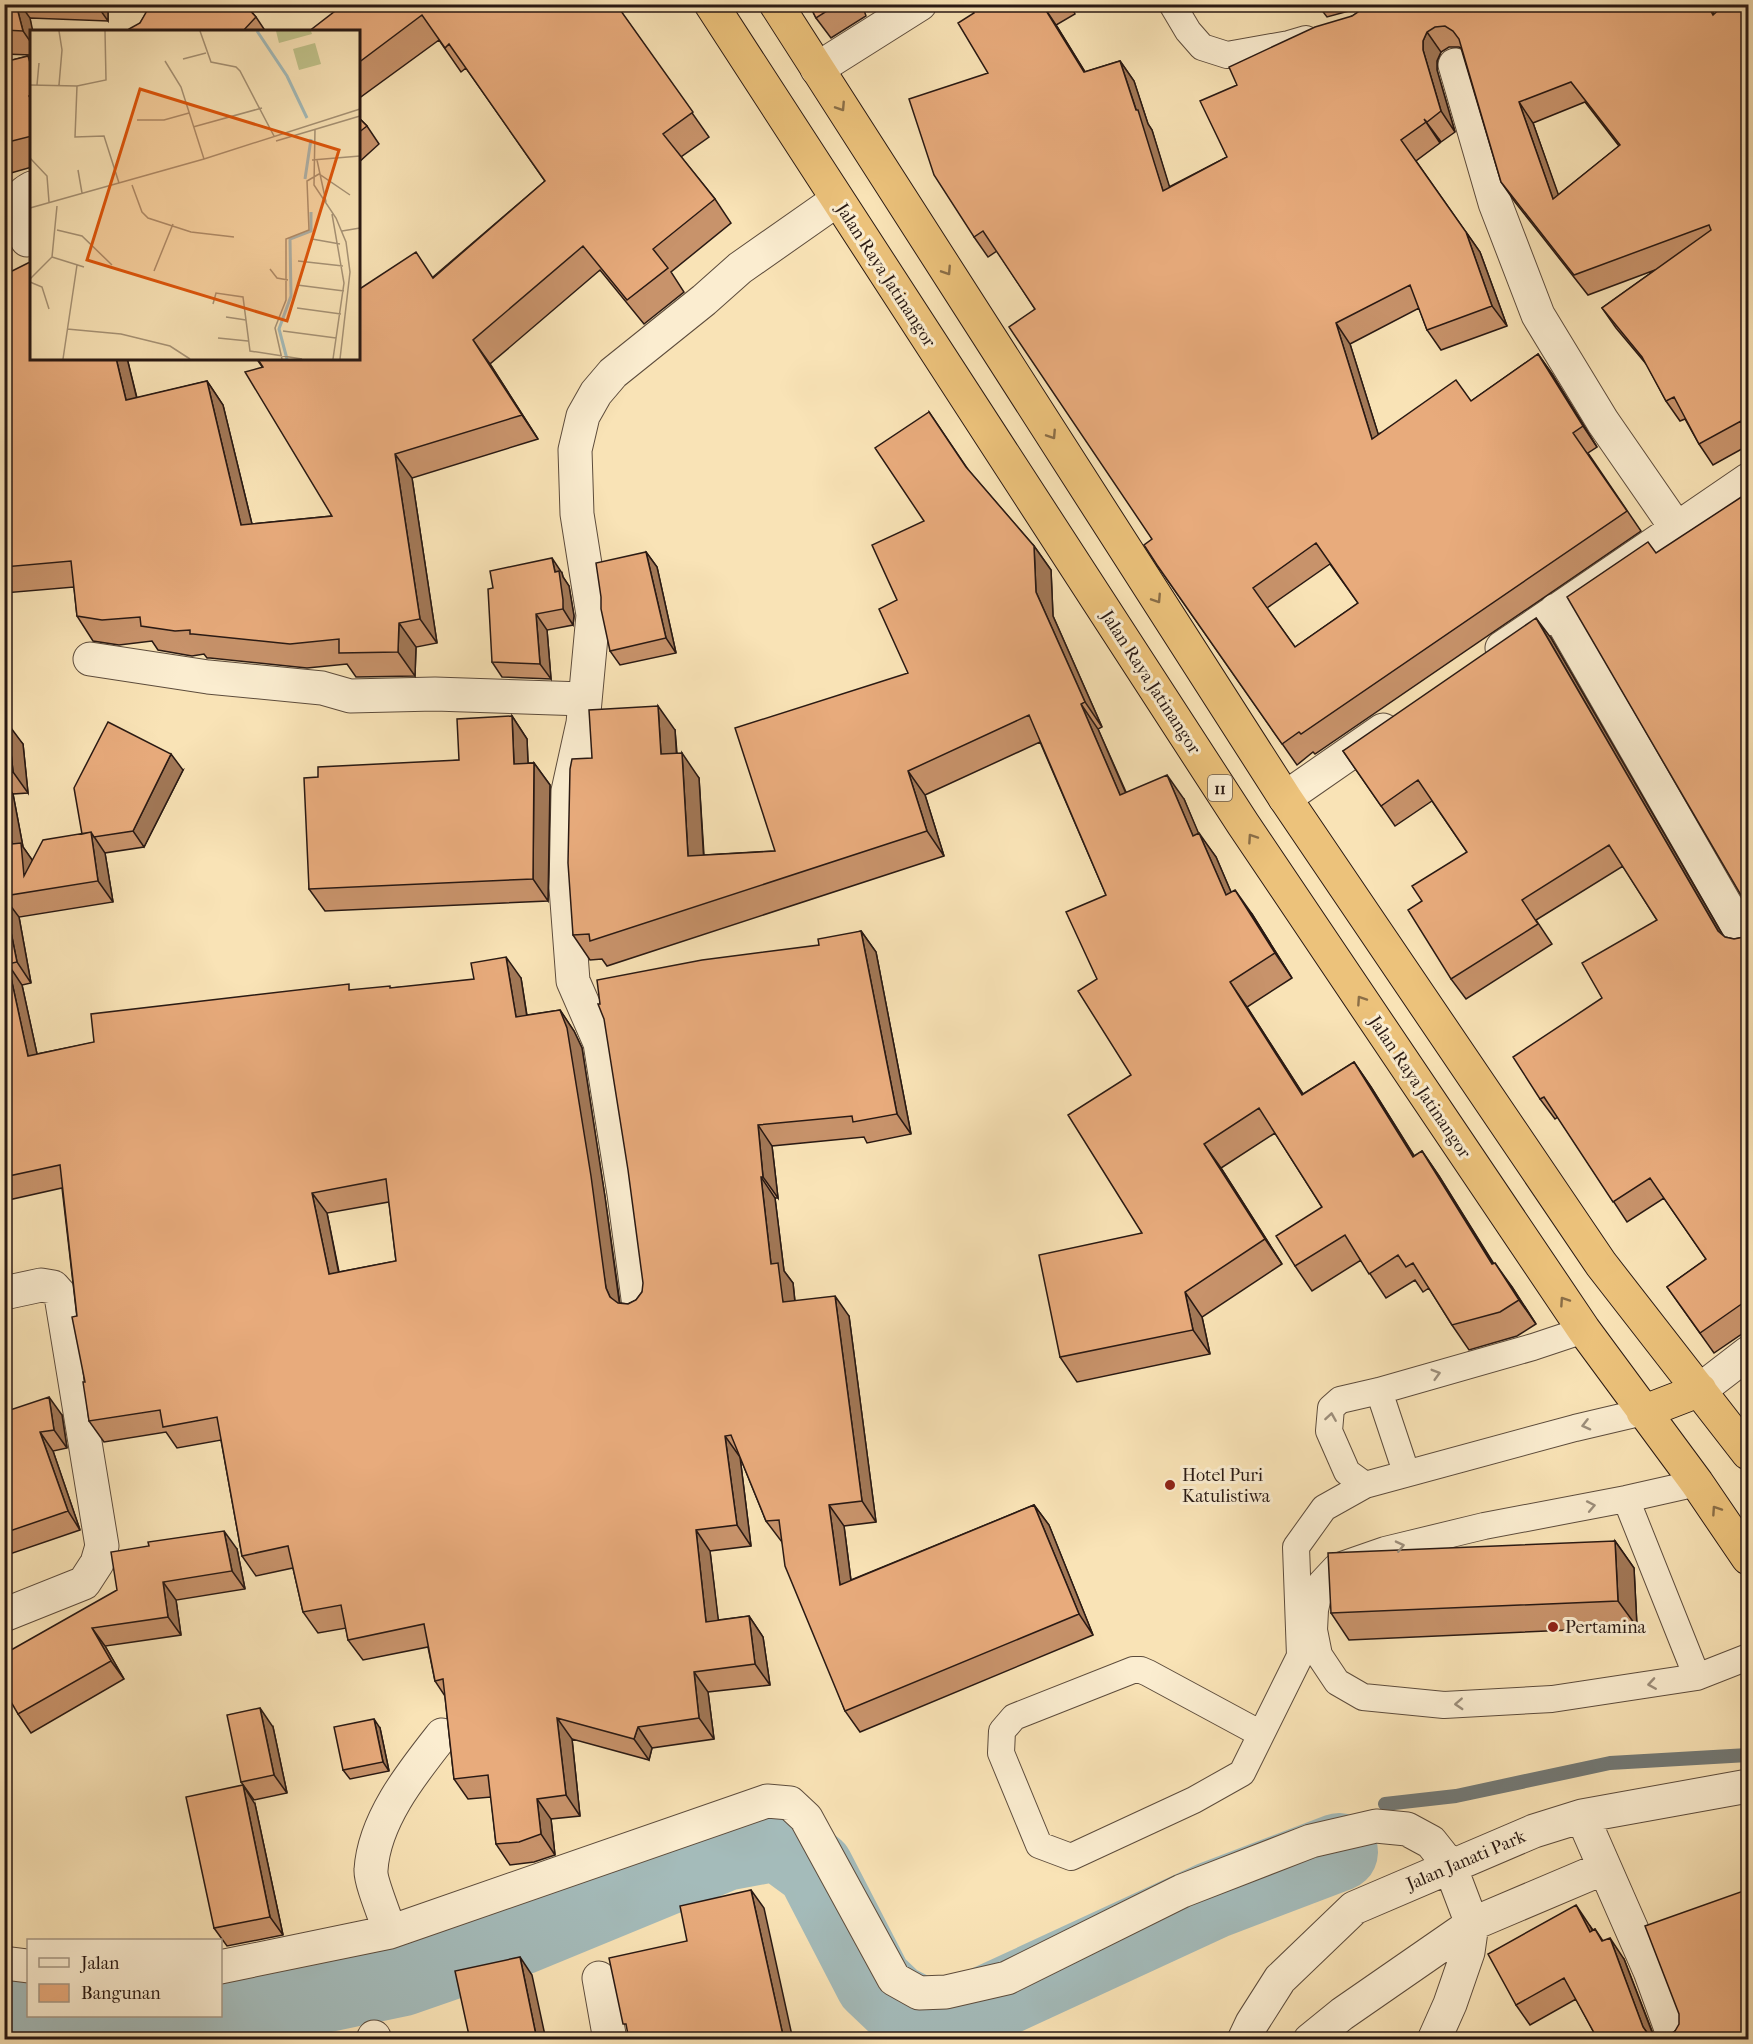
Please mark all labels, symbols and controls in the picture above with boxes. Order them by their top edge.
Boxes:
inset map [30,30,360,360]
one-way arrow [834,101,846,111]
street label: Jalan Raya Jatinangor [830,198,940,351]
one-way arrow [939,265,951,275]
one-way arrow [1045,429,1056,440]
one-way arrow [1150,593,1161,604]
street label: Jalan Raya Jatinangor [1095,605,1205,758]
road number: 11 [1208,775,1232,801]
one-way arrow [1248,834,1260,844]
one-way arrow [1358,995,1369,1006]
street label: Jalan Raya Jatinangor [1363,1010,1475,1163]
one-way arrow [1560,1296,1571,1307]
one-way arrow [1431,1369,1441,1382]
one-way arrow [1324,1412,1336,1422]
one-way arrow [1582,1418,1592,1430]
place label: Hotel Puri Katulistiwa [1182,1465,1271,1507]
marker: Hotel Puri Katulistiwa [1163,1478,1177,1492]
one-way arrow [1586,1500,1596,1513]
one-way arrow [1712,1505,1723,1516]
one-way arrow [1395,1540,1405,1553]
place label: Pertamina [1565,1617,1647,1638]
marker: Pertamina [1546,1620,1560,1634]
one-way arrow [1648,1677,1657,1689]
one-way arrow [1454,1698,1463,1711]
street label: Jalan Janati Park [1402,1826,1529,1896]
legend [27,1939,222,2017]
text: Jalan [79,1953,120,1974]
text: Bangunan [81,1983,161,2004]

